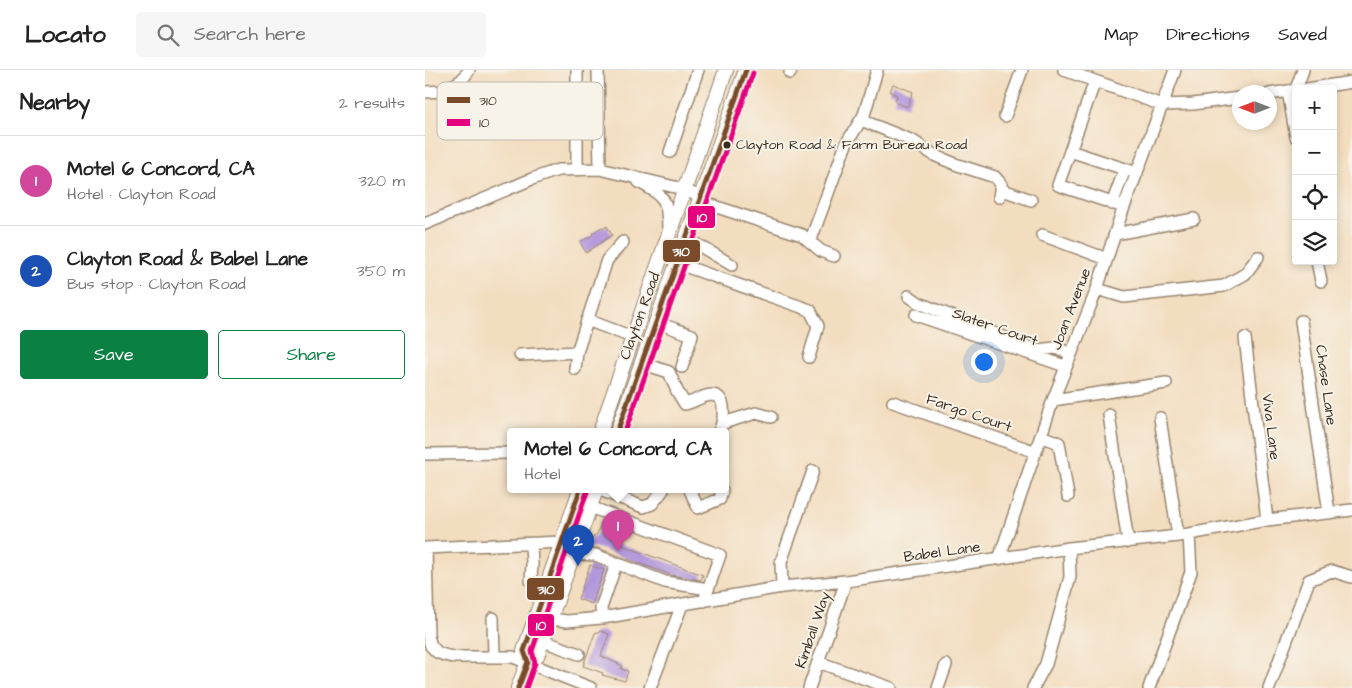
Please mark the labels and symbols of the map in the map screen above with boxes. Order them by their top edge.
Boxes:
legend [437,82,603,140]
north arrow [1232,85,1277,130]
text: 310 [479,91,497,111]
text: 10 [479,113,490,133]
place label: Clayton Road & Farm Bureau Road [736,135,967,155]
marker: Clayton Road & Farm Bureau Road [722,140,732,150]
line badge: 10 [687,205,716,229]
text: 10 [697,208,707,228]
line badge: 310 [662,239,701,263]
text: 310 [671,242,690,262]
street label: Joan Avenue [1046,265,1096,353]
street label: Clayton Road [615,269,667,363]
street label: Slater Court [949,303,1041,351]
street label: Chase Lane [1310,343,1342,427]
your location [971,349,997,375]
street label: Fargo Court [923,389,1015,438]
street label: Viva Lane [1257,393,1285,461]
pin: 1 [602,510,634,551]
pin: 2 [562,525,594,566]
street label: Babel Lane [902,536,982,568]
line badge: 310 [526,577,565,601]
text: 310 [536,580,555,600]
street label: Kimball Way [790,589,837,671]
line badge: 10 [527,613,555,637]
text: 10 [536,616,546,636]

